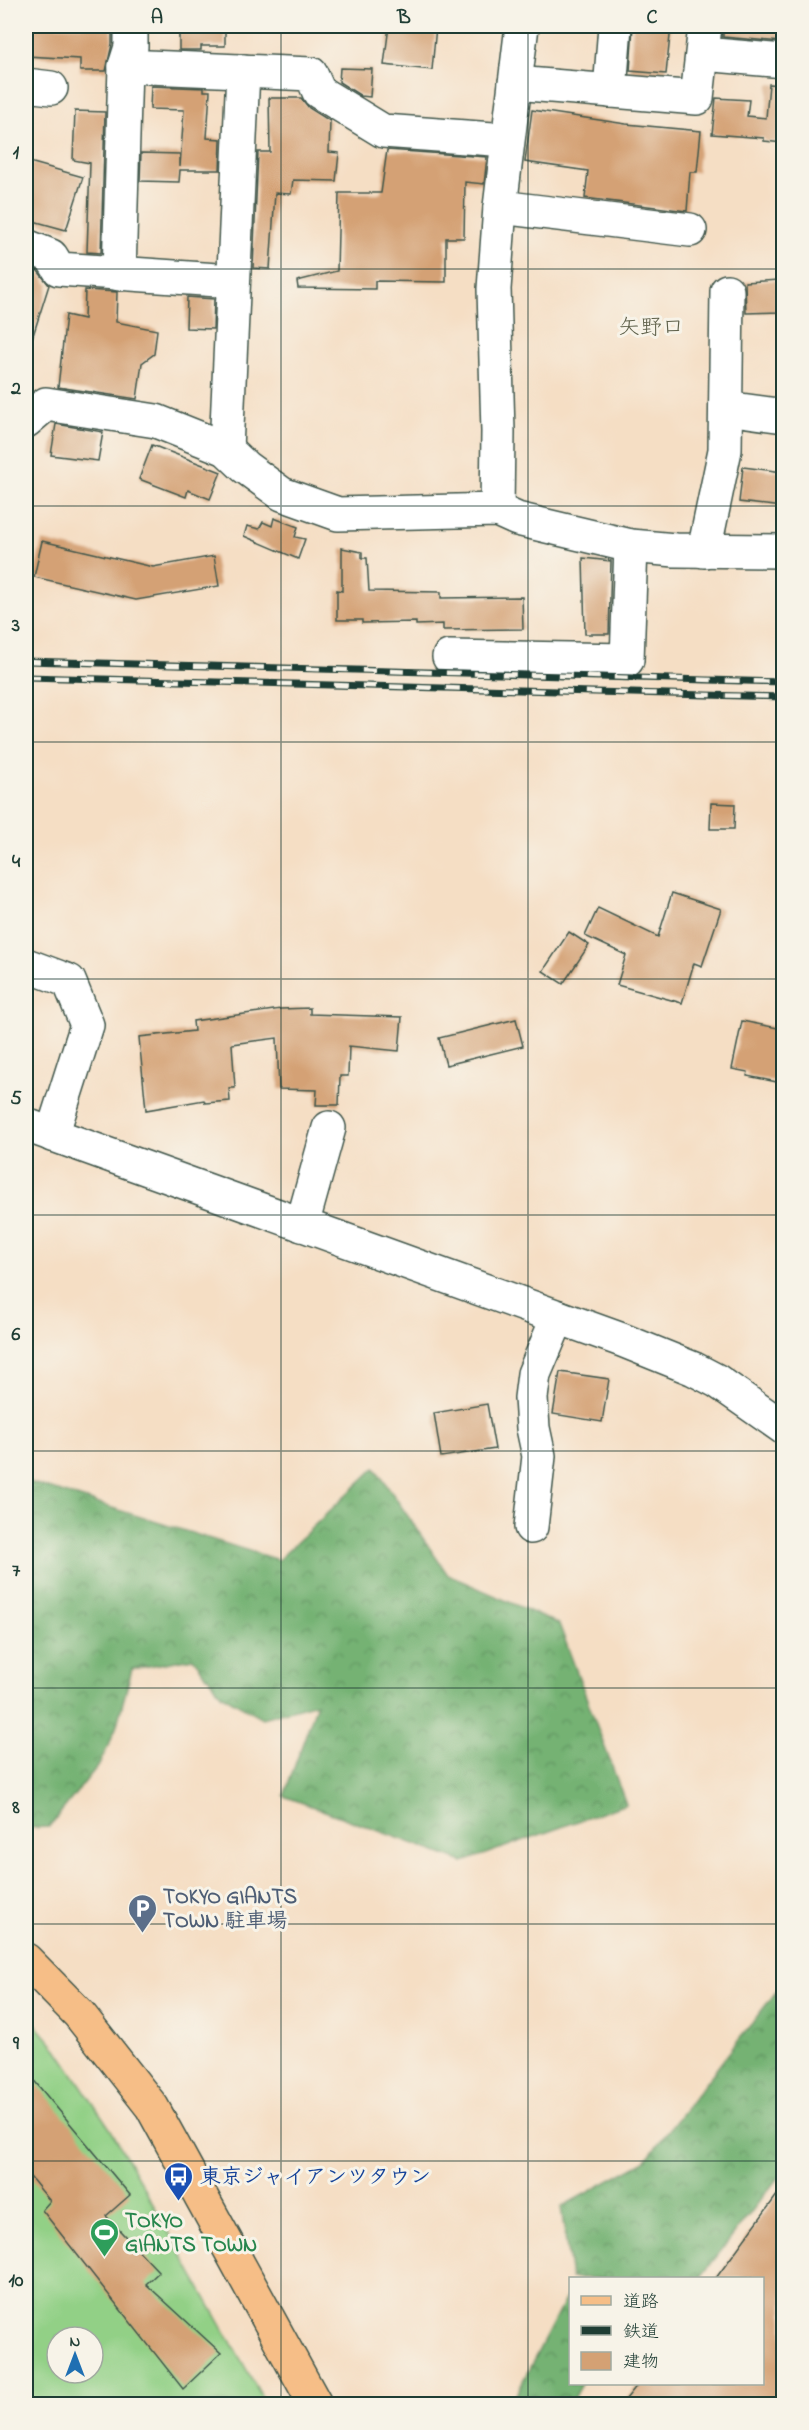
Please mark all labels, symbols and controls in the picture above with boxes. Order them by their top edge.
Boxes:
text: A [151,4,163,33]
text: B [396,4,411,33]
text: C [647,4,658,33]
text: 1 [13,139,20,168]
district label: 矢野口 [618,313,684,345]
text: 2 [10,375,21,404]
text: 3 [11,612,20,641]
text: 4 [12,848,21,877]
text: 5 [10,1085,22,1114]
text: 6 [12,1321,21,1350]
text: 7 [12,1557,21,1586]
text: 8 [11,1794,20,1823]
place label: TOKYO GIANTS TOWN 駐車場 [163,1883,297,1937]
parking icon: TOKYO GIANTS TOWN 駐車場 [126,1892,158,1934]
text: 9 [12,2030,20,2059]
bus stop icon: 東京ジャイアンツタウン [163,2160,195,2202]
place label: 東京ジャイアンツタウン [200,2163,431,2193]
place label: TOKYO GIANTS TOWN [125,2207,257,2261]
sports icon: TOKYO GIANTS TOWN [88,2216,120,2258]
text: 10 [9,2267,24,2296]
legend [569,2277,764,2385]
text: 道路 [623,2290,659,2316]
text: 鉄道 [623,2320,659,2346]
north arrow [45,2325,105,2385]
text: N [70,2330,81,2354]
text: 建物 [623,2350,659,2376]

